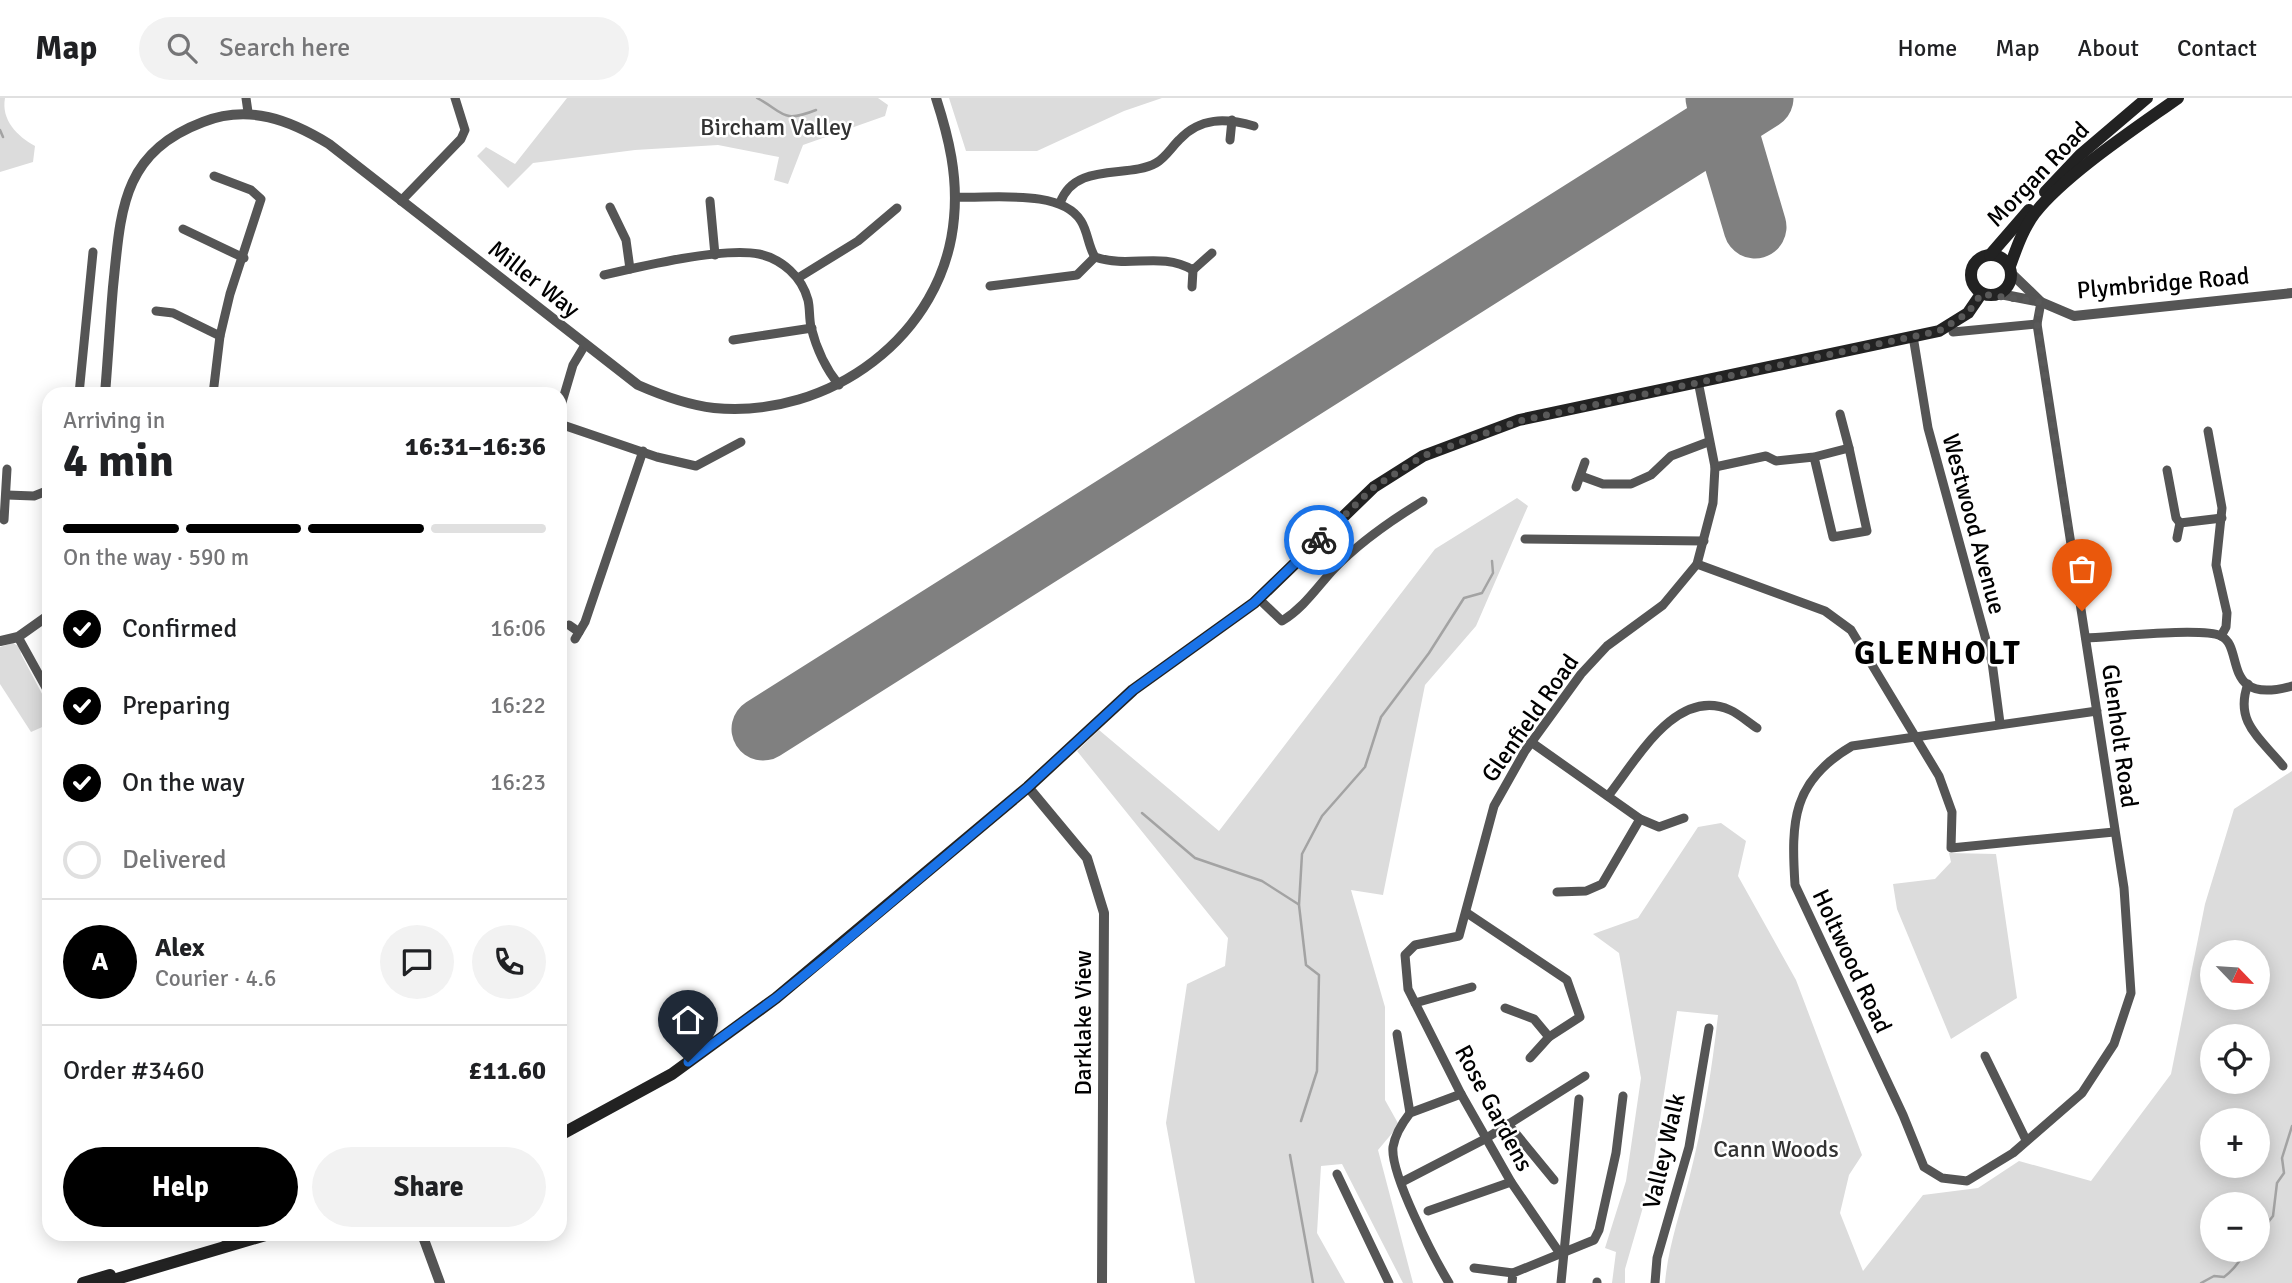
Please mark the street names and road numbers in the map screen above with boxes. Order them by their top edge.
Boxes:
street label: Morgan Road [1980,115,2096,233]
street label: Miller Way [482,234,586,324]
street label: Plymbridge Road [2075,261,2251,305]
street label: Westwood Avenue [1935,430,2013,618]
street label: Glenfield Road [1475,648,1585,788]
street label: Glenholt Road [2095,662,2145,810]
street label: Holtwood Road [1806,884,1898,1038]
street label: Darklake View [1068,950,1098,1096]
street label: Rose Gardens [1448,1040,1540,1176]
street label: Valley Walk [1636,1090,1692,1212]

